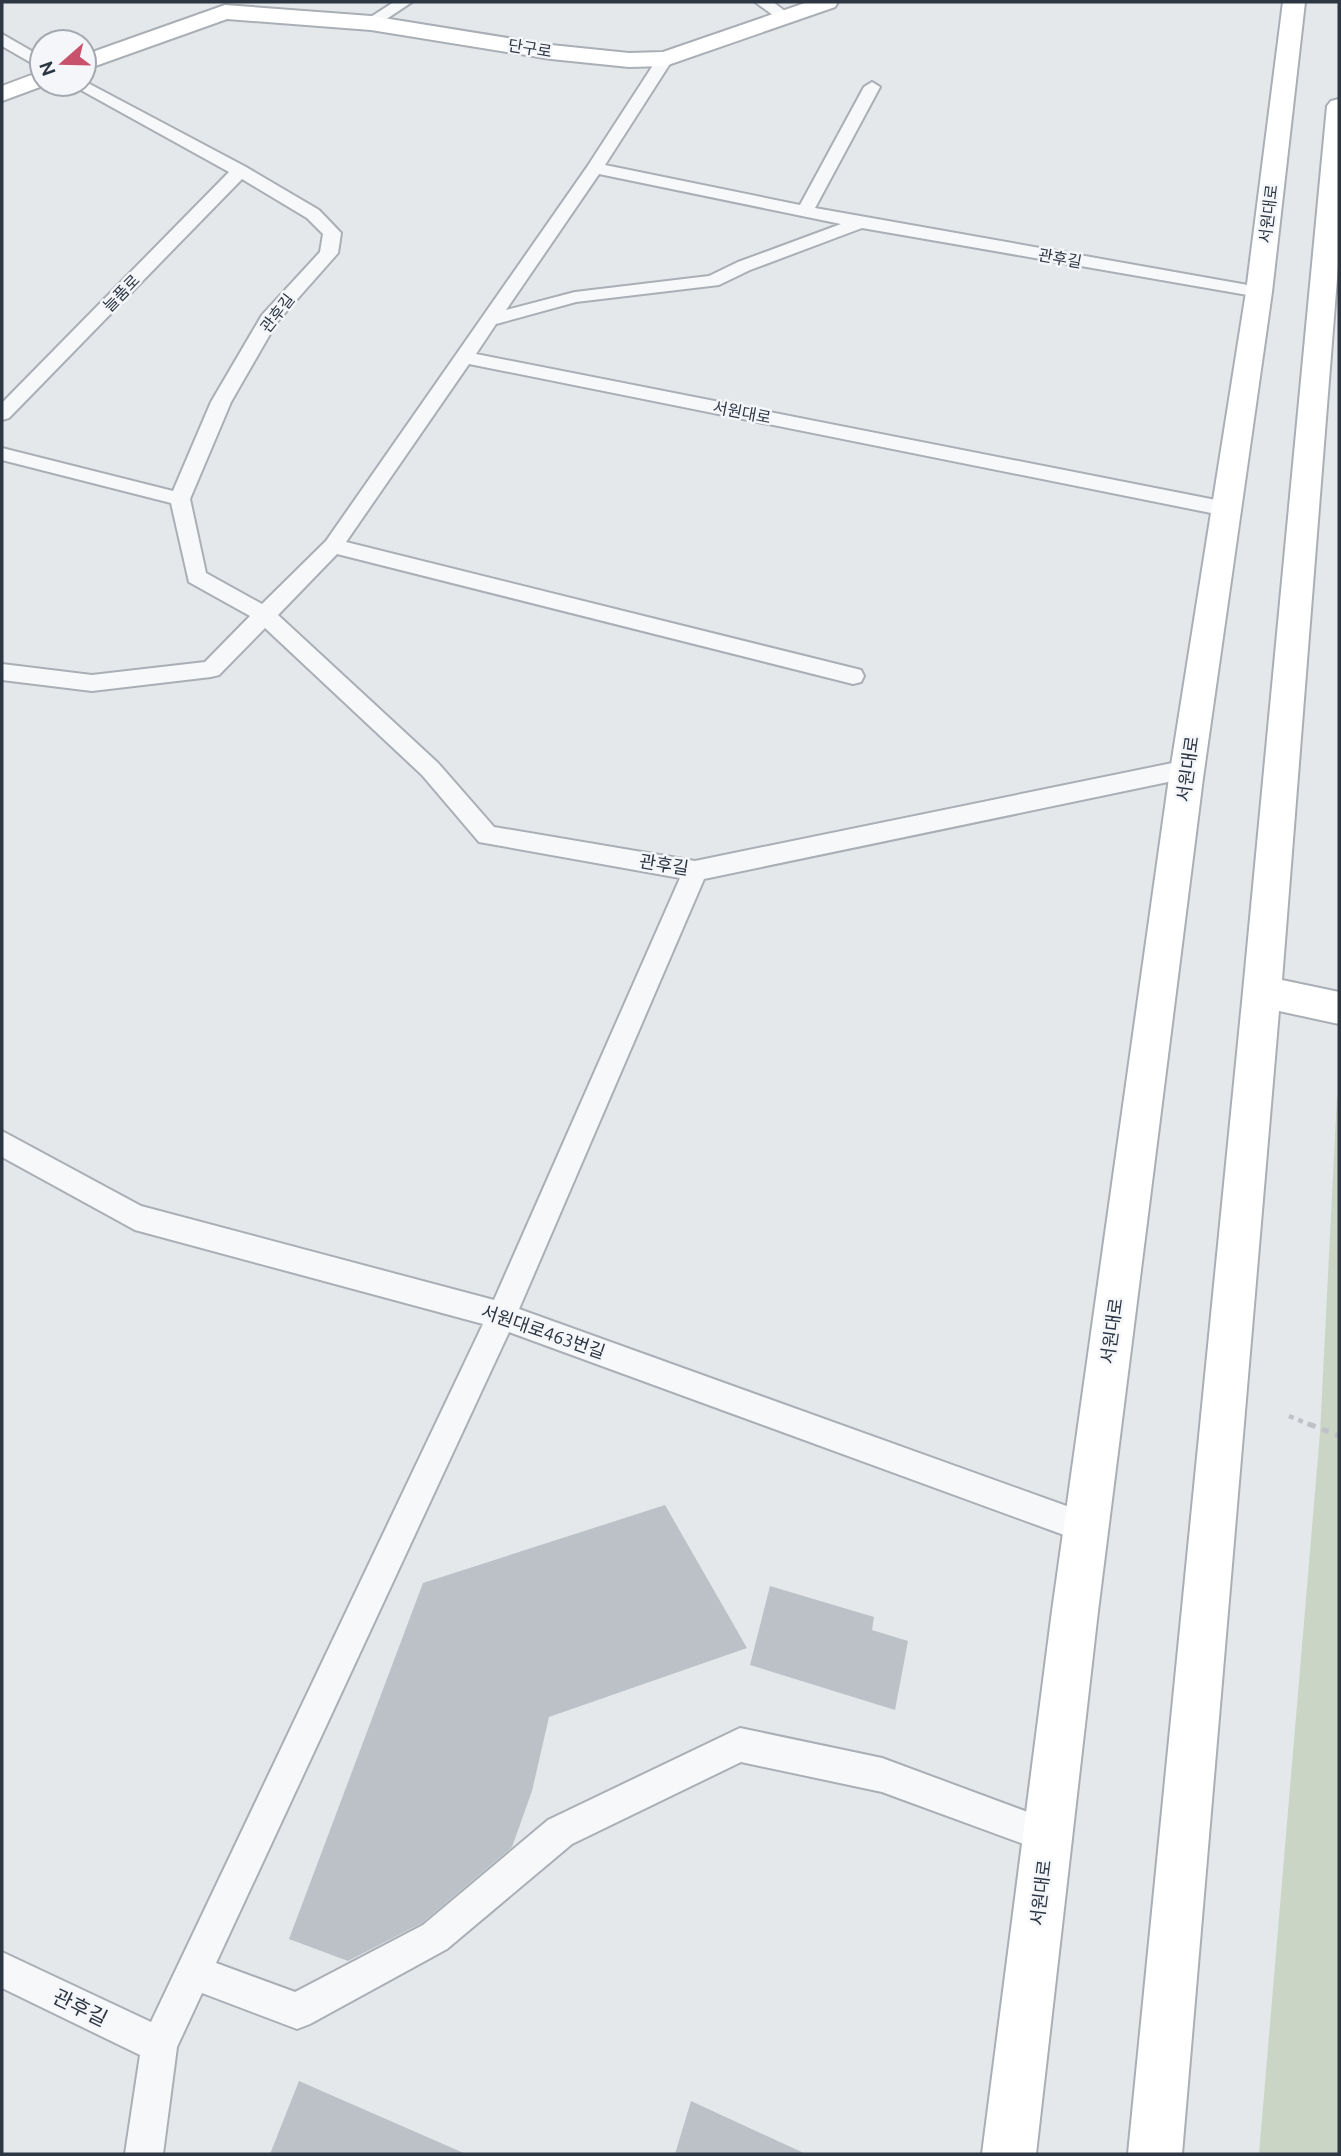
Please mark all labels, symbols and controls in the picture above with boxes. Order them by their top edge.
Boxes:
north arrow [28,28,98,98]
street label: 단구로 [507,36,553,60]
text: N [34,58,60,79]
street label: 서원대로 [1255,183,1281,244]
street label: 관후길 [1037,245,1083,271]
street label: 늘품로 [99,271,143,315]
street label: 관후길 [256,290,298,336]
street label: 서원대로 [711,398,773,427]
street label: 서원대로 [1172,735,1202,803]
street label: 관후길 [638,850,690,878]
street label: 서원대로 [1096,1297,1126,1365]
street label: 서원대로463번길 [479,1300,608,1362]
street label: 서원대로 [1026,1859,1054,1927]
street label: 관후길 [49,1984,112,2031]

